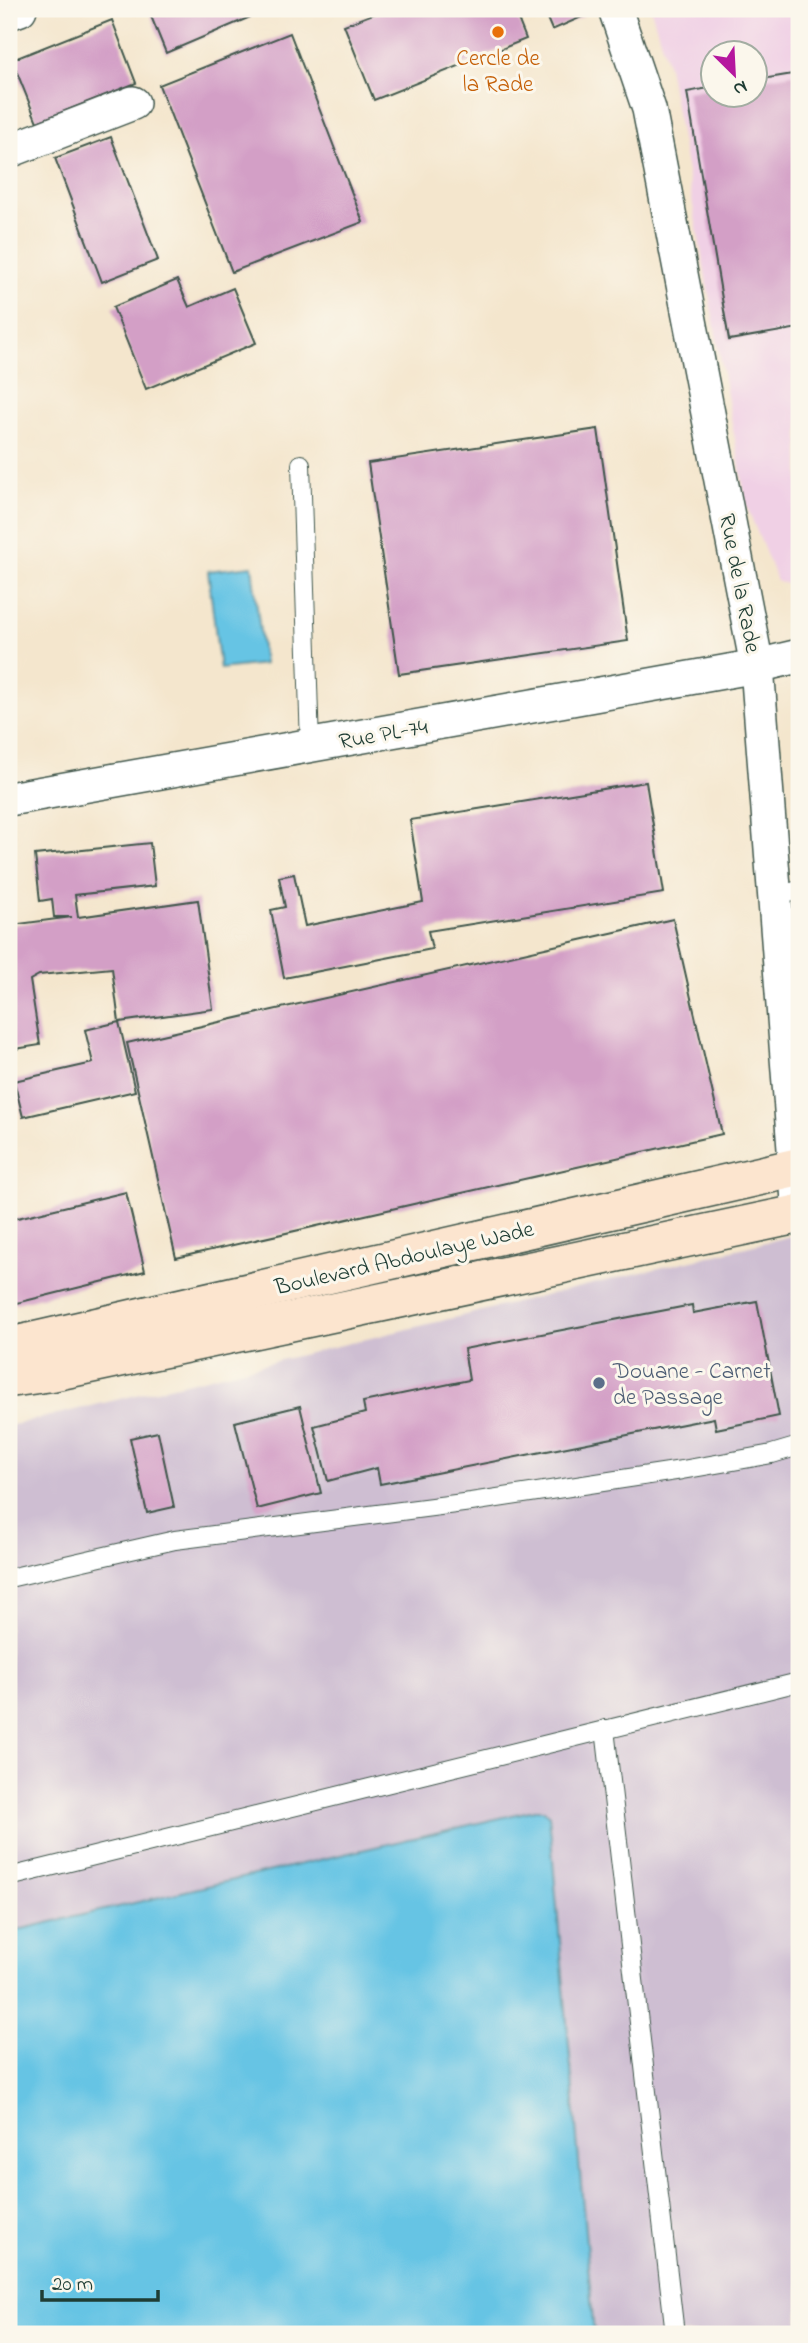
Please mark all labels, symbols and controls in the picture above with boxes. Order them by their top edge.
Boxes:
marker: Cercle de la Rade [490,24,506,40]
north arrow [700,38,770,108]
place label: Cercle de la Rade [456,43,540,102]
text: N [728,72,751,102]
street label: Rue de la Rade [709,511,768,657]
street label: Rue PL-74 [336,711,431,760]
street label: Boulevard Abdoulaye Wade [271,1213,538,1307]
place label: Douane - Carnet de Passage [612,1356,771,1416]
marker: Douane - Carnet de Passage [591,1375,607,1391]
scale bar [42,2259,158,2303]
text: 20 m [52,2270,93,2300]

